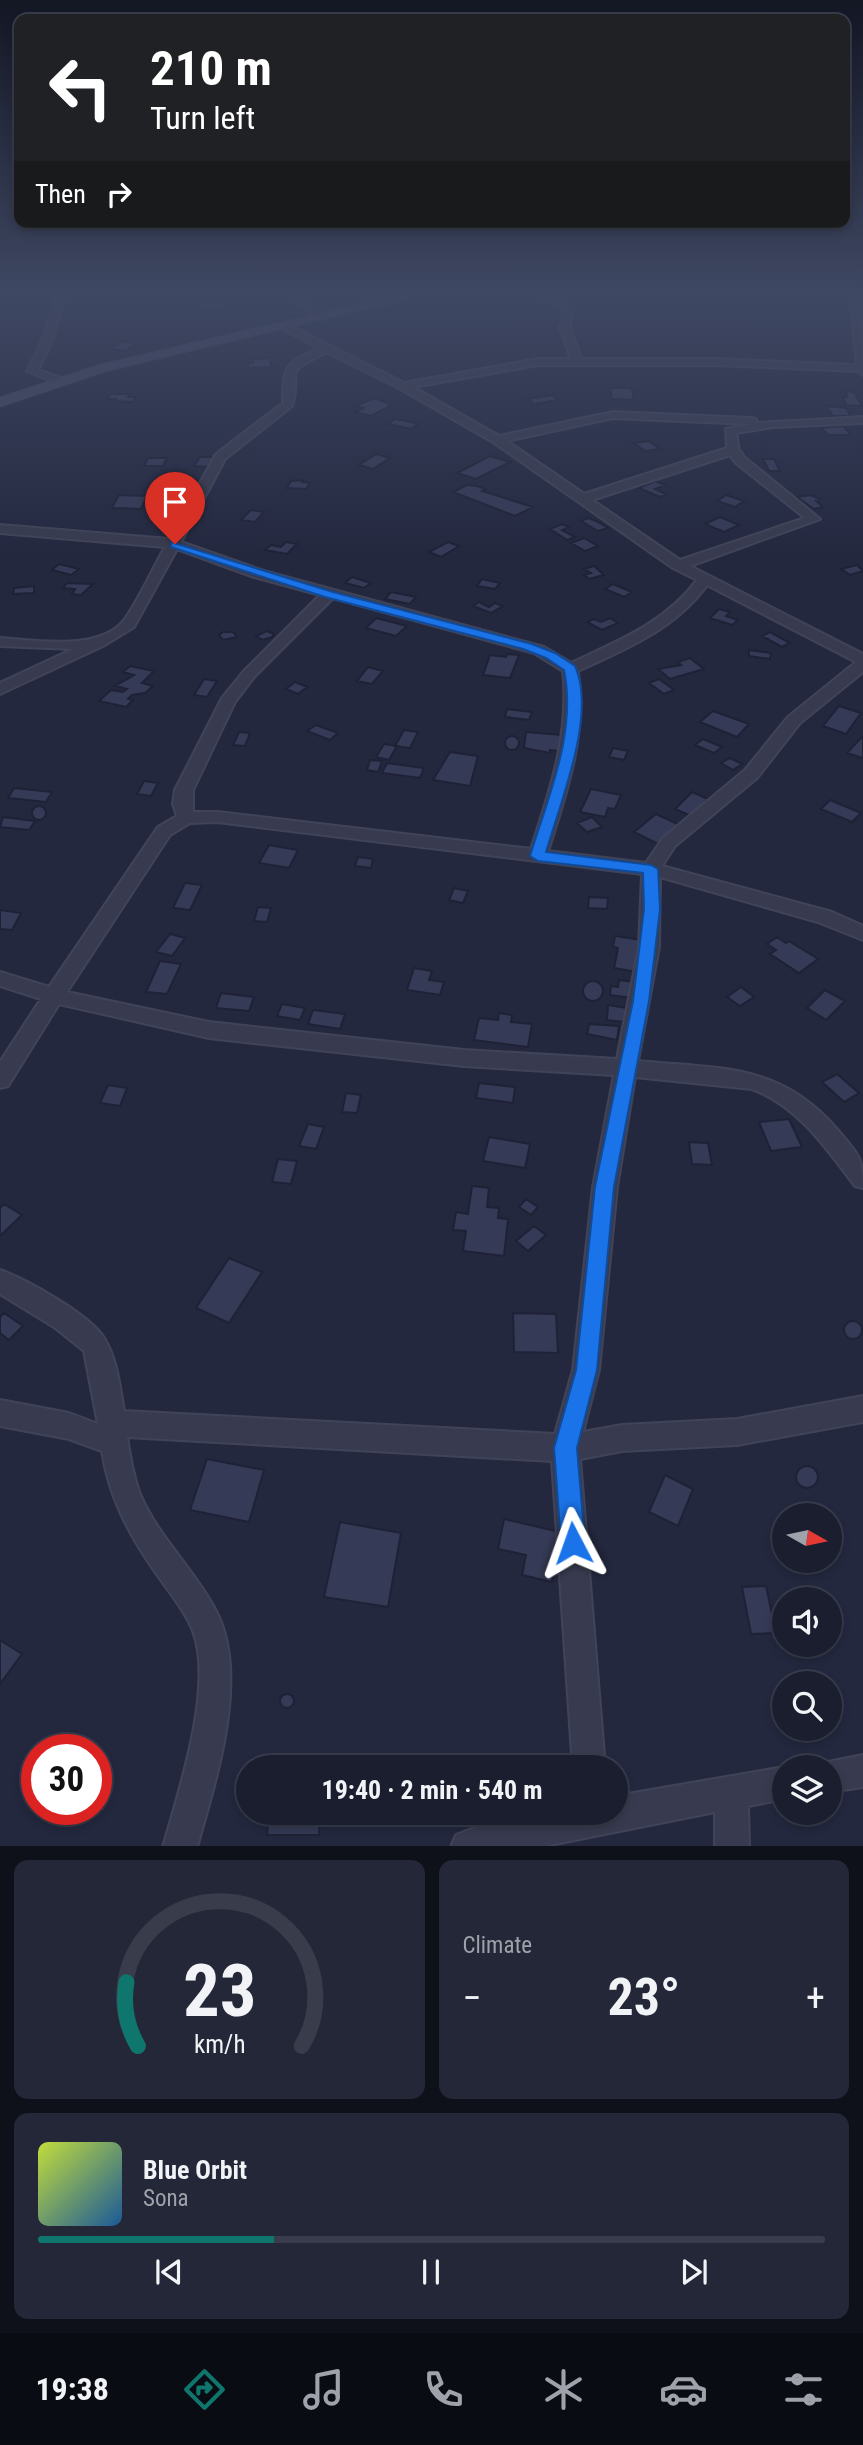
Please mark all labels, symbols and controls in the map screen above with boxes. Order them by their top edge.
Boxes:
text: 210 m [150,40,272,97]
icon: left [35,42,126,133]
text: Turn left [150,99,255,137]
icon: right [100,175,138,213]
text: Then [35,179,86,209]
pin [145,472,205,544]
icon: arrive [156,483,194,521]
north arrow [772,1503,842,1573]
map controls [772,1503,842,1825]
position arrow [536,1506,610,1580]
button: sound [772,1587,842,1657]
button: search [772,1671,842,1741]
speed limit sign: 30 [21,1734,112,1825]
button: layers [772,1755,842,1825]
text: 19:40 · 2 min · 540 m [322,1775,542,1805]
text: Climate [463,1932,532,1959]
text: 23 [182,1948,256,2034]
text: 23° [607,1967,680,2028]
text: − [463,1976,482,2020]
text: + [806,1976,825,2020]
text: km/h [194,2029,245,2058]
text: Blue Orbit [143,2155,247,2185]
text: Sona [143,2185,189,2212]
icon: previous [150,2253,188,2291]
icon: pause [412,2253,450,2291]
icon: next [675,2253,713,2291]
icon: directions [180,2365,229,2414]
icon: music [299,2365,348,2414]
icon: phone [419,2365,468,2414]
icon: climate [539,2365,588,2414]
icon: car [659,2365,708,2414]
icon: filters [779,2365,828,2414]
text: 19:38 [35,2370,109,2408]

